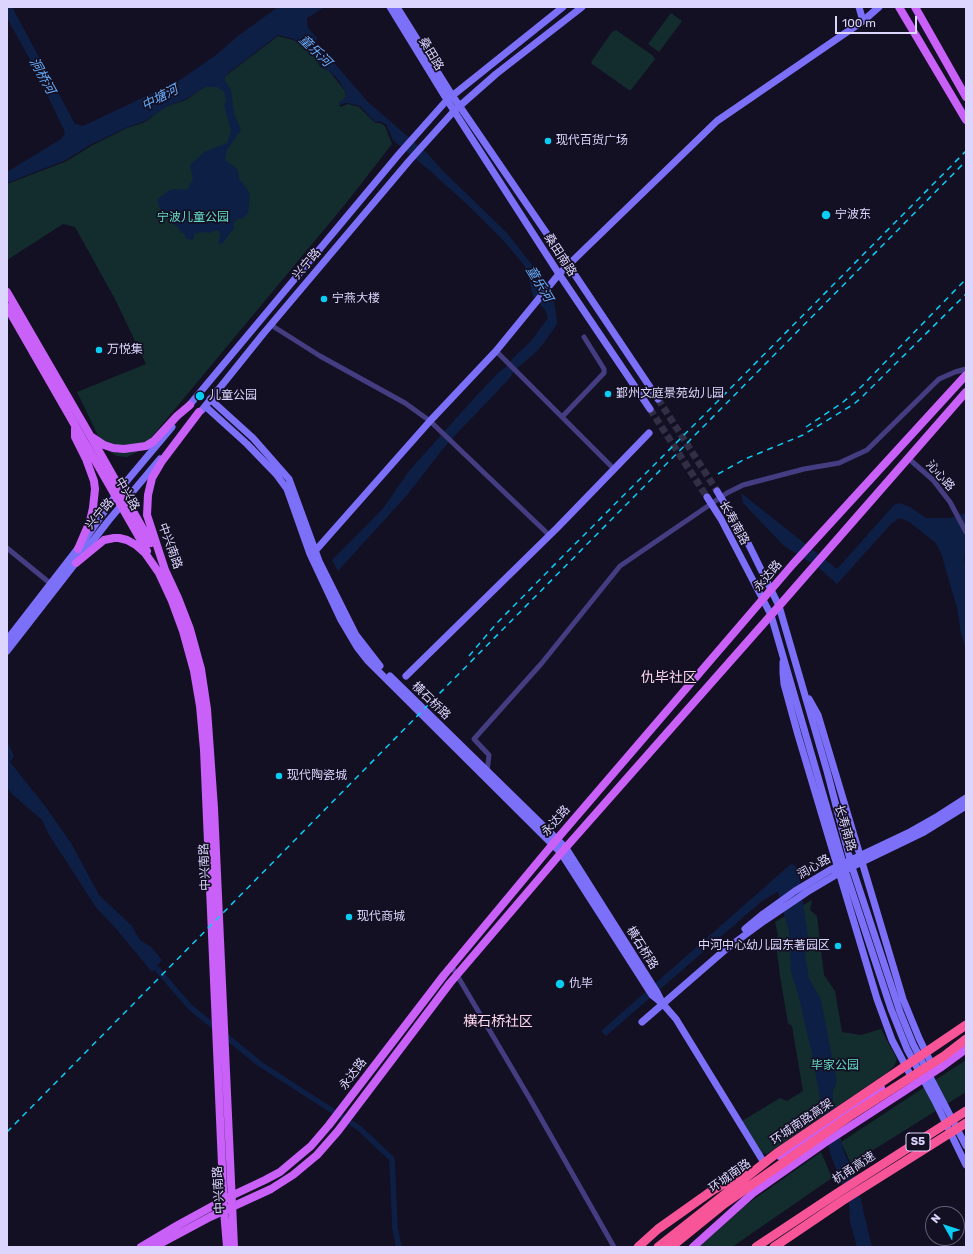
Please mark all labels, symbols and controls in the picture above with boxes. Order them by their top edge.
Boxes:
scale bar [837,8,919,34]
text: 100 m [842,16,876,30]
water label: 童乐河 [296,32,334,70]
street label: 桑田路 [416,35,446,73]
water label: 洞桥河 [26,55,58,97]
water label: 中塘河 [139,82,181,114]
place label: 现代百货广场 [556,134,628,148]
marker: 现代百货广场 [543,136,553,146]
place label: 宁波东 [835,208,871,222]
marker: 宁波东 [820,209,832,221]
park label: 宁波儿童公园 [157,211,229,225]
street label: 桑田南路 [541,231,579,279]
street label: 兴宁路 [290,246,324,282]
water label: 童乐河 [522,263,556,305]
place label: 宁燕大楼 [332,292,380,306]
marker: 宁燕大楼 [319,294,329,304]
place label: 万悦集 [107,343,143,357]
marker: 万悦集 [94,345,104,355]
place label: 鄞州文庭景苑幼儿园 [616,387,724,401]
place label: 儿童公园 [209,389,257,403]
marker: 鄞州文庭景苑幼儿园 [603,389,613,399]
marker: 儿童公园 [194,390,206,402]
street label: 沁心路 [923,458,957,494]
street label: 中兴路 [112,475,142,513]
street label: 兴宁路 [83,496,117,532]
street label: 长寿南路 [716,499,752,547]
street label: 中兴南路 [155,521,185,571]
street label: 永达路 [751,558,785,594]
district label: 仇毕社区 [641,670,697,686]
street label: 横石桥路 [409,679,453,723]
place label: 现代陶瓷城 [287,769,347,783]
marker: 现代陶瓷城 [274,771,284,781]
street label: 永达路 [539,803,573,839]
street label: 长寿南路 [831,803,859,853]
street label: 中兴南路 [197,843,213,891]
street label: 润心路 [795,852,833,882]
place label: 现代商城 [357,910,405,924]
marker: 现代商城 [344,912,354,922]
street label: 横石桥路 [623,924,661,972]
place label: 中河中心幼儿园东著园区 [698,939,830,953]
marker: 中河中心幼儿园东著园区 [833,941,843,951]
place label: 仇毕 [569,977,593,991]
marker: 仇毕 [554,978,566,990]
district label: 横石桥社区 [463,1014,533,1030]
street label: 永达路 [336,1055,370,1093]
park label: 毕家公园 [811,1059,859,1073]
street label: 环城南路高架 [768,1096,836,1148]
road number: S5 [906,1133,930,1151]
street label: 杭甬高速 [830,1149,878,1187]
street label: 环城南路 [706,1156,754,1196]
street label: 中兴南路 [211,1166,227,1214]
north arrow [925,1206,965,1246]
text: N [929,1212,944,1226]

